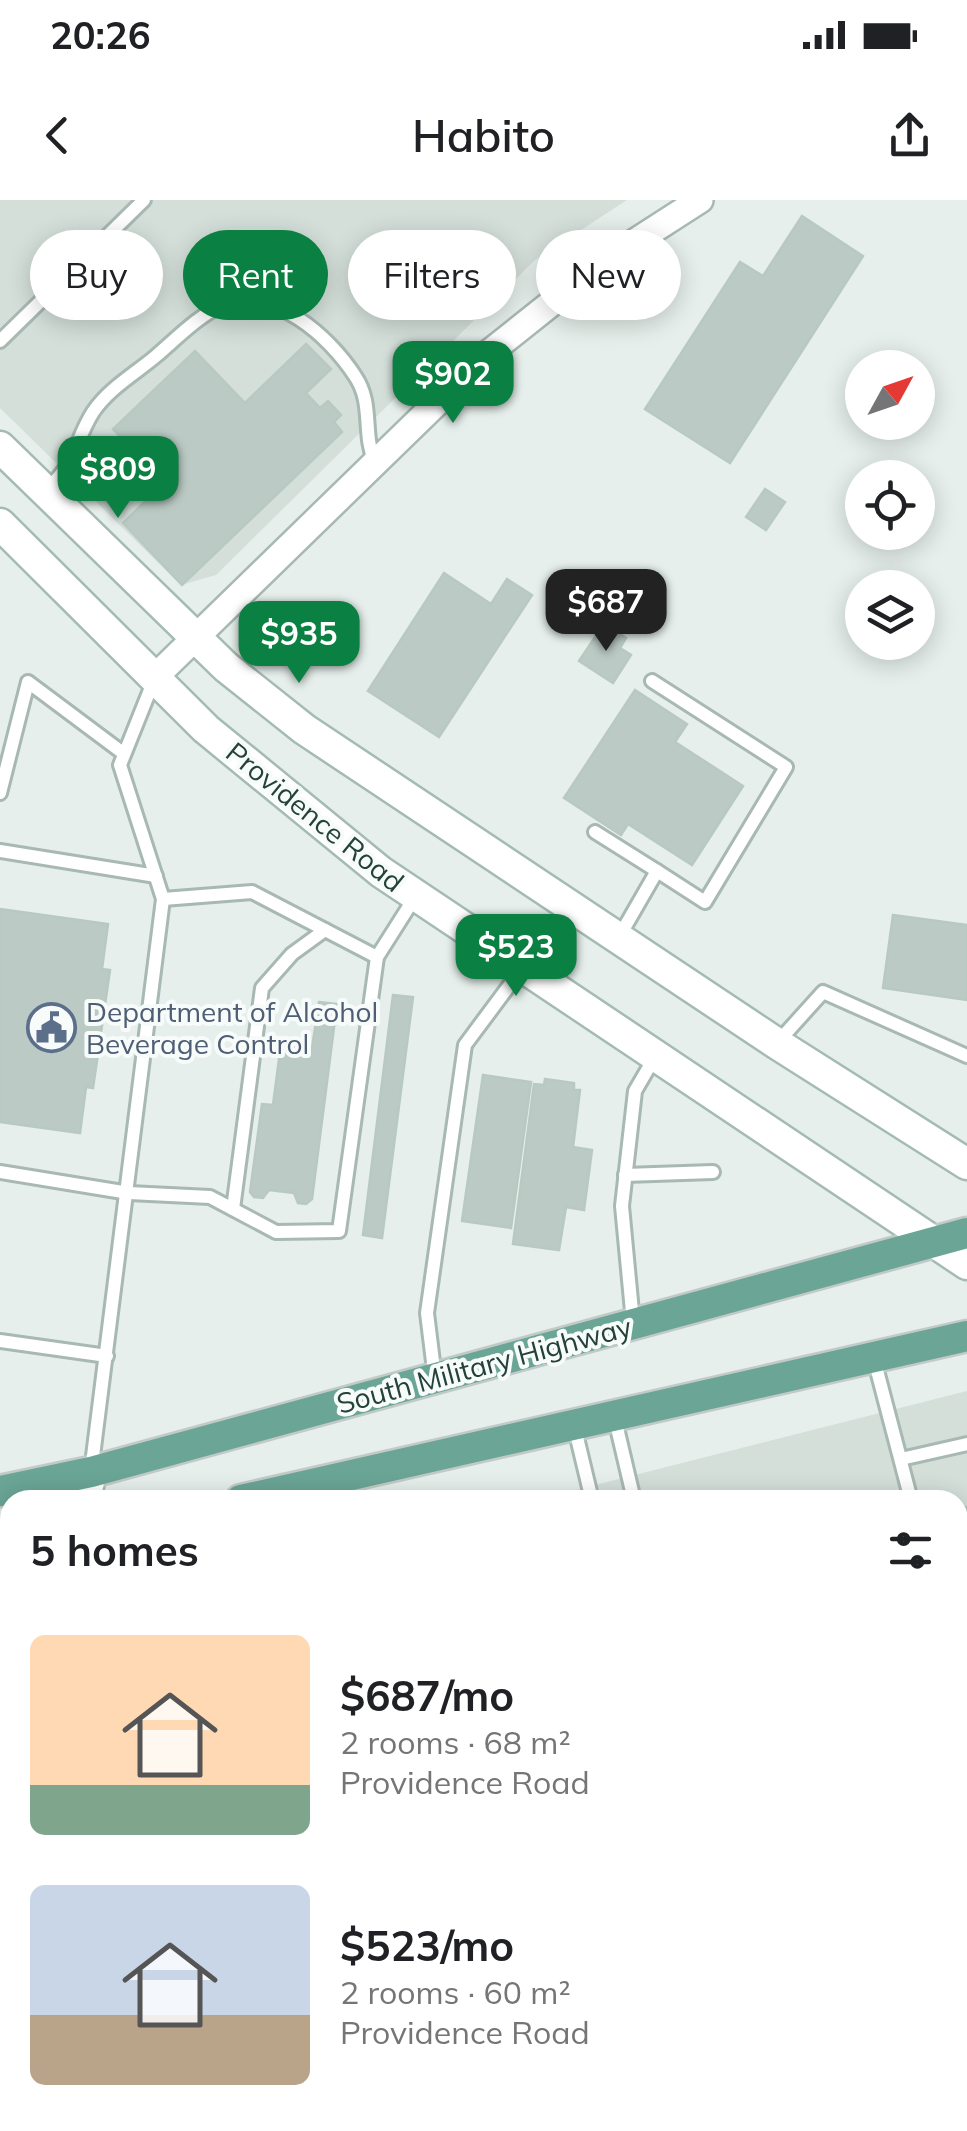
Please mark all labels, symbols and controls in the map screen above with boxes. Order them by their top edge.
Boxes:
text: 20:26 [50,11,151,59]
text: Habito [412,107,555,163]
icon: back [30,108,85,163]
icon: share [882,108,937,163]
chip: Buy [30,230,163,320]
chip: Rent [183,230,328,320]
chip: Filters [348,230,516,320]
chip: New [536,230,681,320]
pin: $902 [394,341,512,426]
north arrow [845,350,935,440]
map controls [845,350,935,660]
text: $902 [415,353,491,393]
pin: $809 [59,436,177,521]
text: $809 [80,448,156,488]
button: locate [845,460,935,550]
pin: $687 [547,569,665,654]
button: layers [845,570,935,660]
text: $687 [568,581,644,621]
pin: $935 [240,601,358,686]
text: $935 [261,613,337,653]
street label: Providence Road [219,734,411,899]
pin: $523 [457,914,575,999]
text: $523 [478,926,554,966]
place label: Department of Alcohol Beverage Control [86,994,378,1061]
public building icon: Department of Alcohol Beverage Control [25,1002,77,1054]
street label: South Military Highway [333,1308,635,1421]
icon: filters [883,1523,938,1578]
text: 5 homes [30,1524,199,1577]
text: $687/mo [340,1669,514,1722]
icon: home [110,1675,230,1795]
text: 2 rooms · 68 m² [340,1722,571,1762]
text: Providence Road [340,1762,590,1802]
text: $523/mo [340,1919,514,1972]
icon: home [110,1925,230,2045]
text: 2 rooms · 60 m² [340,1972,571,2012]
text: Providence Road [340,2012,590,2052]

